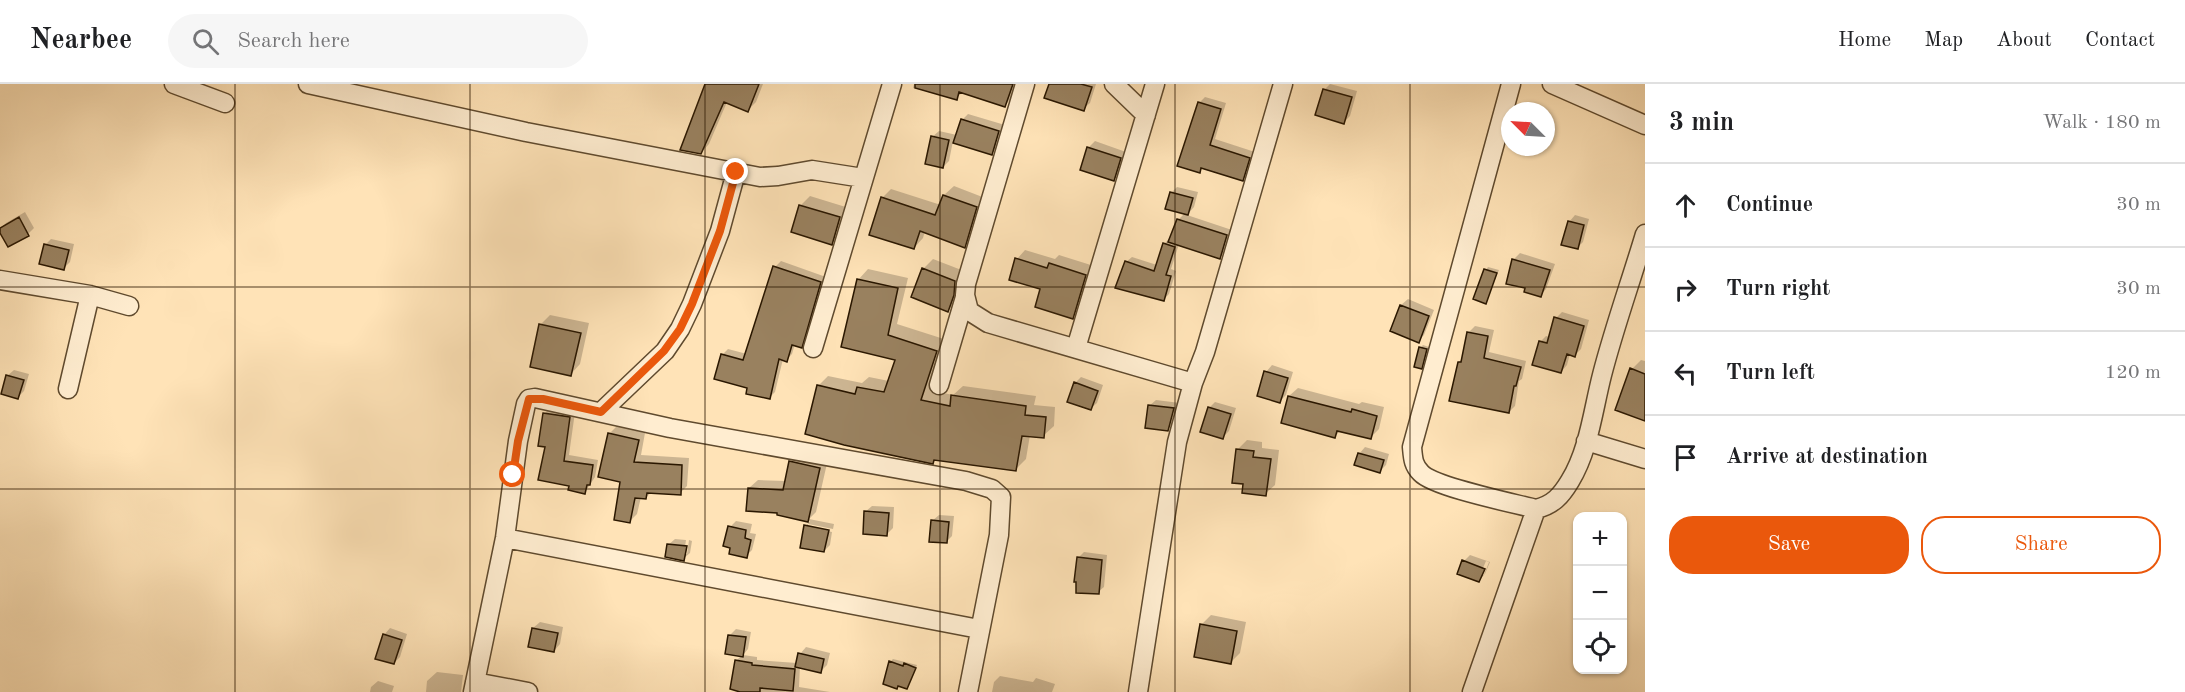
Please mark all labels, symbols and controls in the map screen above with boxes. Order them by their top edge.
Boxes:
search box [168,14,588,68]
icon: search [189,25,222,58]
text: Nearbee [30,27,132,55]
text: Search here [237,30,350,52]
text: Home [1838,30,1891,51]
text: Map [1924,30,1963,51]
text: About [1996,30,2052,51]
text: Contact [2085,30,2155,51]
north arrow [1501,102,1555,156]
text: 3 min [1669,110,1734,136]
text: Walk · 180 m [2042,113,2161,133]
route end [722,158,748,184]
icon: ahead [1669,189,1702,222]
text: Continue [1726,194,1813,216]
text: 30 m [2116,195,2161,215]
icon: right [1669,273,1702,306]
text: Turn right [1726,278,1830,300]
text: 30 m [2116,279,2161,299]
icon: left [1669,357,1702,390]
text: Turn left [1726,362,1815,384]
text: 120 m [2105,363,2161,383]
icon: arrive [1669,441,1702,474]
text: Arrive at destination [1726,446,1928,468]
route start [499,461,525,487]
map controls [1573,512,1627,674]
button: + [1573,512,1627,566]
button: Save [1669,516,1909,574]
button: Share [1921,516,2161,574]
button: − [1573,566,1627,620]
button: locate [1573,620,1627,674]

